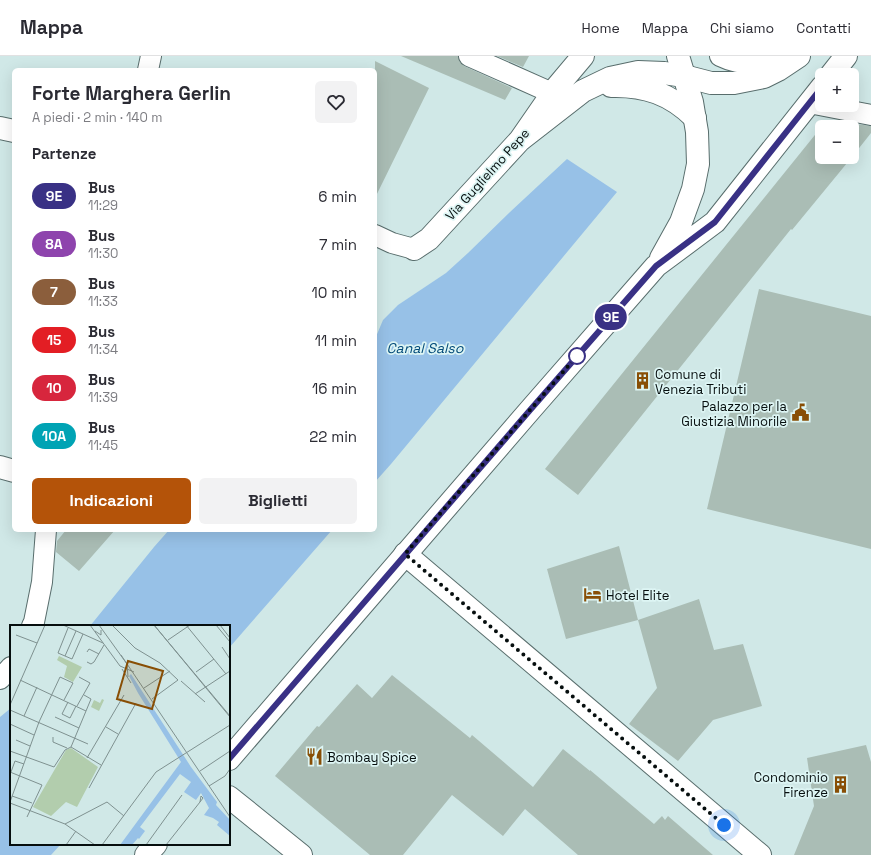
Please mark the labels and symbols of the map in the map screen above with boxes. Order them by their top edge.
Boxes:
street label: Via Guglielmo Pepe [442,125,533,224]
line badge: 9E [593,304,629,330]
water label: Canal Salso [387,339,464,357]
unlabelled marker [568,347,586,365]
place label: Comune di Venezia Tributi [655,366,746,398]
building icon: Comune di Venezia Tributi [632,371,652,391]
place label: Palazzo per la Giustizia Minorile [681,398,788,430]
public building icon: Palazzo per la Giustizia Minorile [790,403,810,423]
hotel icon: Hotel Elite [583,585,603,605]
place label: Hotel Elite [606,587,669,604]
inset map [10,625,230,845]
restaurant icon: Bombay Spice [304,747,324,767]
place label: Bombay Spice [327,749,417,766]
place label: Condominio Firenze [754,769,828,801]
building icon: Condominio Firenze [831,774,851,794]
your location [714,815,734,835]

